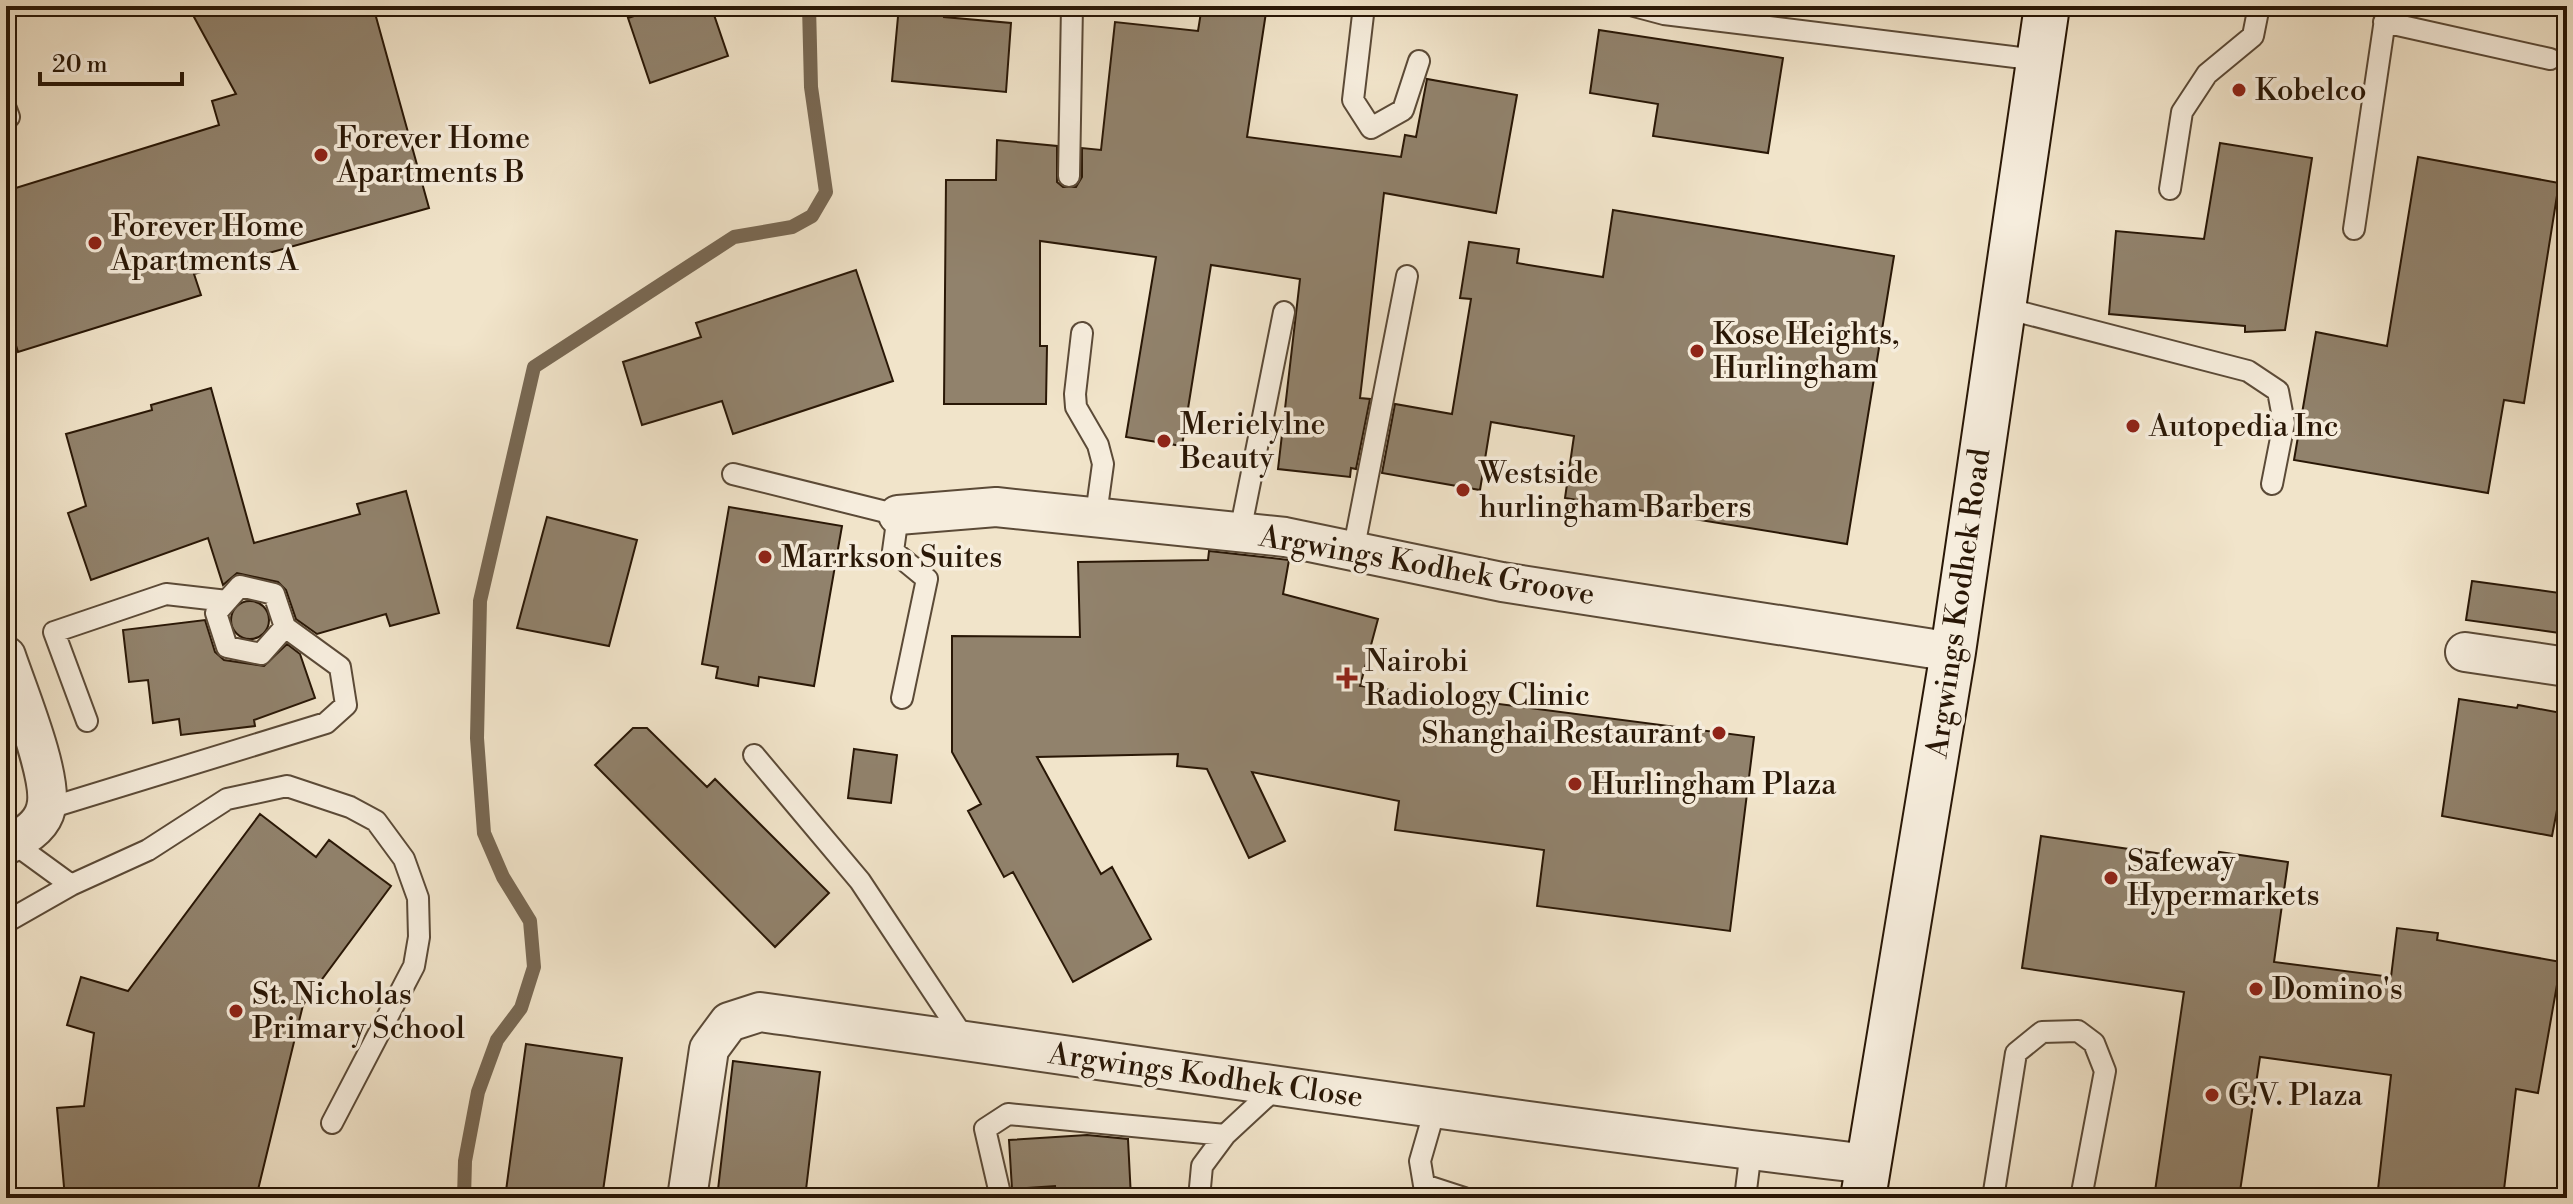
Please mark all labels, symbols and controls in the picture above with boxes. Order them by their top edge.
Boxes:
scale bar [40,36,182,86]
text: 20 m [52,50,108,80]
place label: Kobelco [2255,72,2367,110]
marker: Kobelco [2230,81,2248,99]
place label: Forever Home Apartments B [336,120,530,192]
marker: Forever Home Apartments B [312,146,330,164]
place label: Forever Home Apartments A [110,208,304,280]
marker: Forever Home Apartments A [86,234,104,252]
place label: Kose Heights, Hurlingham [1713,316,1899,388]
marker: Kose Heights, Hurlingham [1688,342,1706,360]
place label: Merielylne Beauty [1179,406,1326,478]
place label: Autopedia Inc [2148,408,2339,446]
marker: Autopedia Inc [2124,417,2142,435]
marker: Merielylne Beauty [1155,432,1173,450]
street label: Argwings Kodhek Road [1918,446,2000,761]
place label: Westside hurlingham Barbers [1478,455,1752,527]
marker: Westside hurlingham Barbers [1454,481,1472,499]
street label: Argwings Kodhek Groove [1255,518,1597,614]
place label: Marrkson Suites [781,539,1002,577]
marker: Marrkson Suites [756,548,774,566]
place label: Nairobi Radiology Clinic [1365,643,1590,715]
marker: Nairobi Radiology Clinic [1336,667,1358,689]
place label: Shanghai Restaurant [1421,715,1703,753]
marker: Shanghai Restaurant [1710,724,1728,742]
place label: Hurlingham Plaza [1591,766,1837,804]
marker: Hurlingham Plaza [1566,775,1584,793]
place label: Safeway Hypermarkets [2127,843,2320,915]
marker: Safeway Hypermarkets [2102,869,2120,887]
place label: Domino's [2272,971,2403,1009]
place label: St. Nicholas Primary School [252,976,465,1048]
marker: Domino's [2247,980,2265,998]
marker: St. Nicholas Primary School [227,1002,245,1020]
street label: Argwings Kodhek Close [1045,1035,1366,1117]
place label: G.V. Plaza [2228,1077,2364,1115]
marker: G.V. Plaza [2203,1086,2221,1104]

